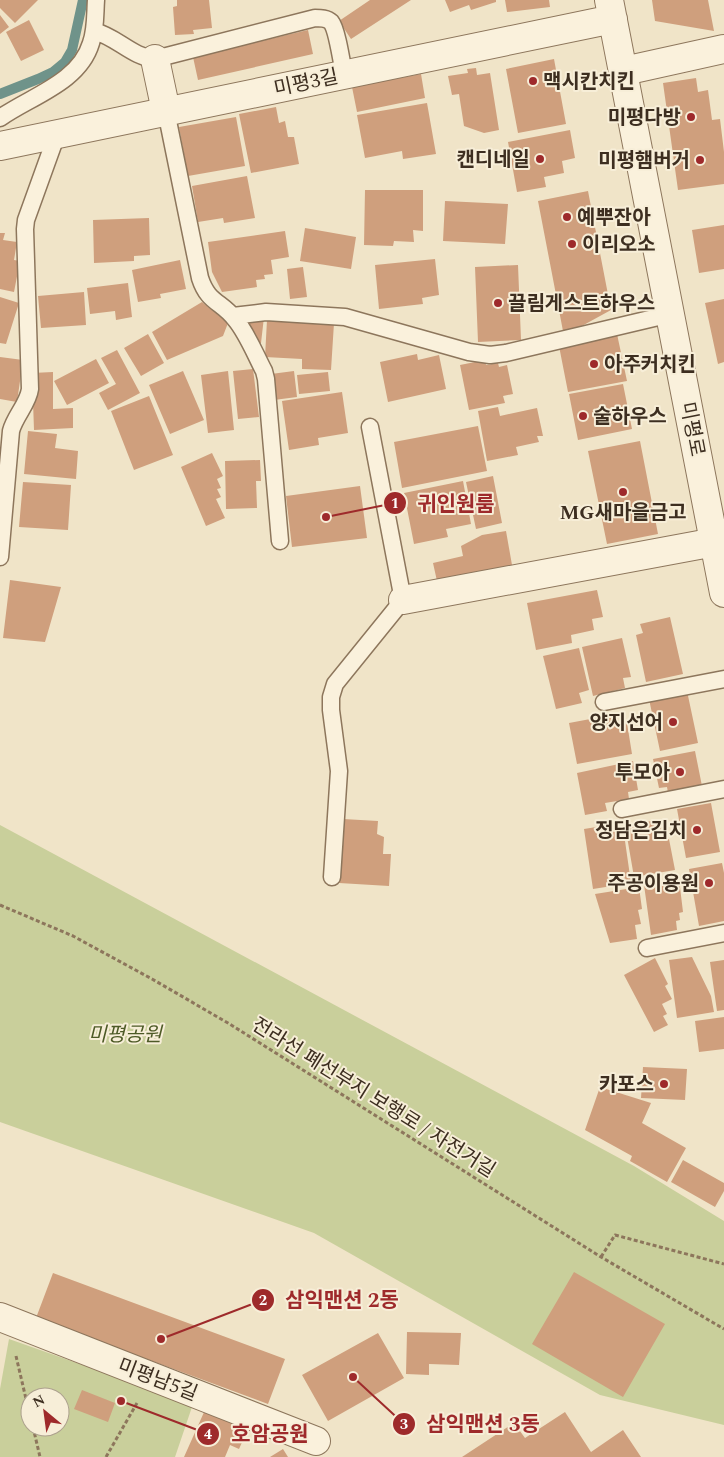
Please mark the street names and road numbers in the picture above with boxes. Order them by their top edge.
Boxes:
street label: 미평3길 [271,62,341,104]
street label: 미평로 [672,399,712,459]
street label: 전라선 폐선부지 보행로 / 자전거길 [246,1010,501,1185]
street label: 미평남5길 [113,1351,202,1409]

